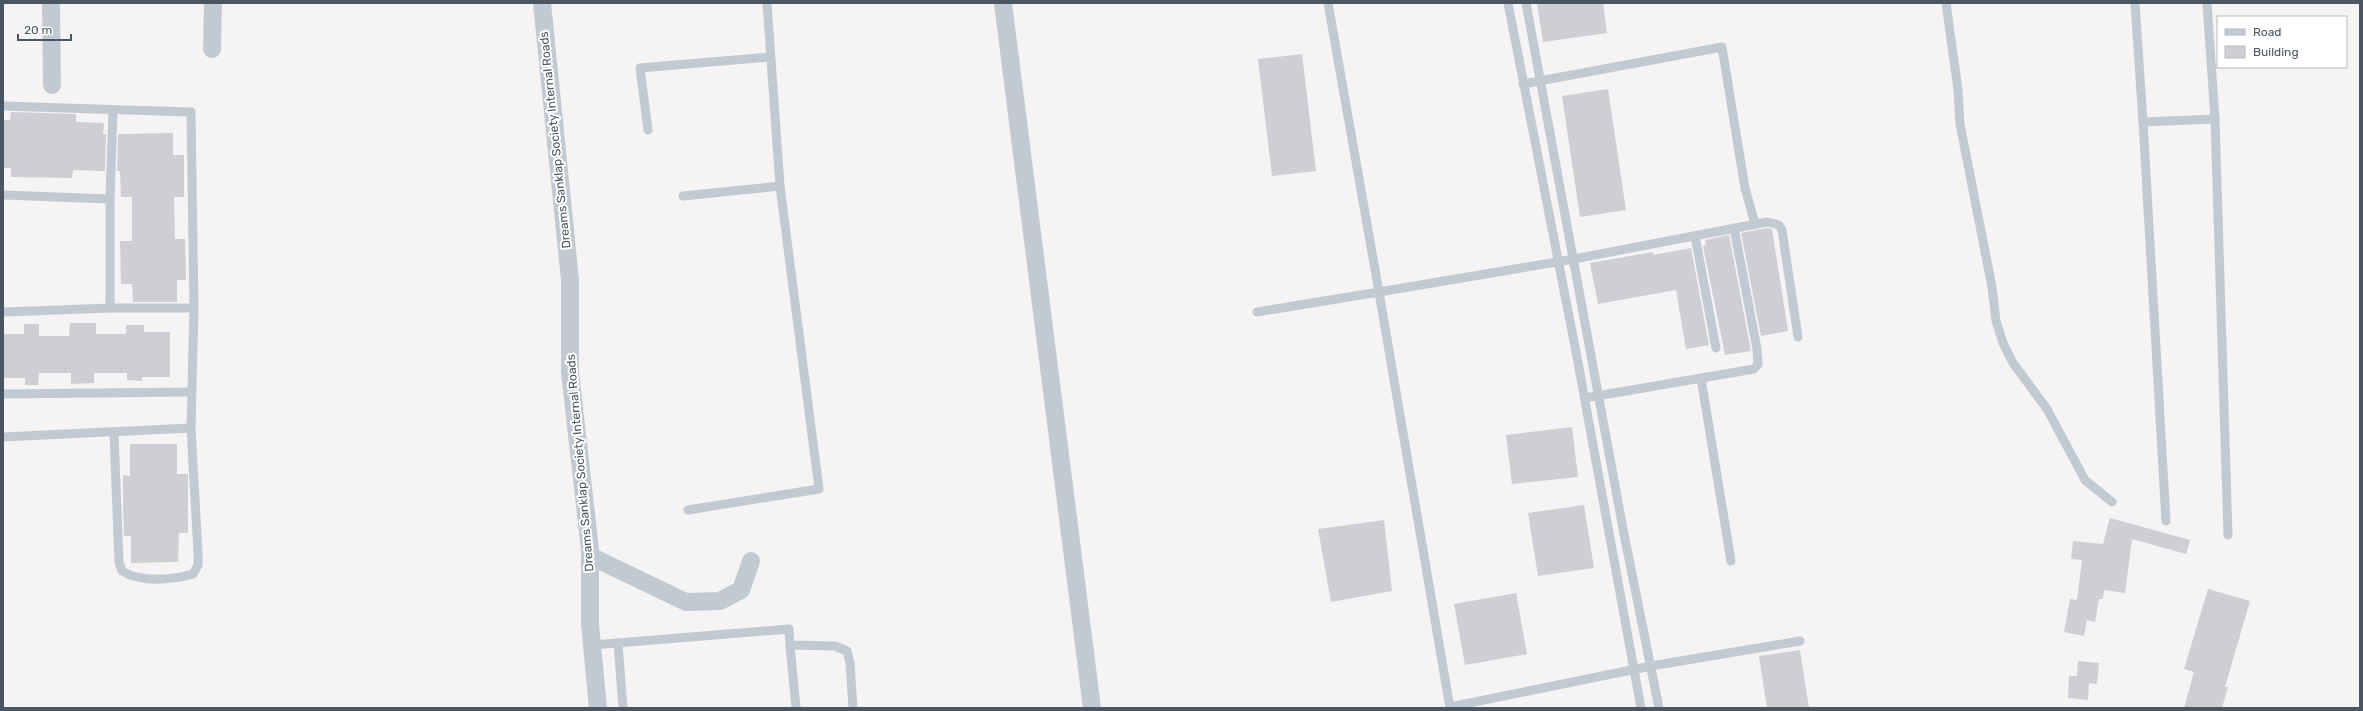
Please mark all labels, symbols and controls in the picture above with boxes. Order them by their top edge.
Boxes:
scale bar [18,16,71,42]
legend [2217,16,2347,68]
text: 20 m [24,23,52,37]
text: Road [2253,25,2281,39]
street label: Dreams Sanklap Society Internal Roads [537,31,573,249]
text: Building [2253,45,2299,59]
street label: Dreams Sanklap Society Internal Roads [564,354,596,572]

